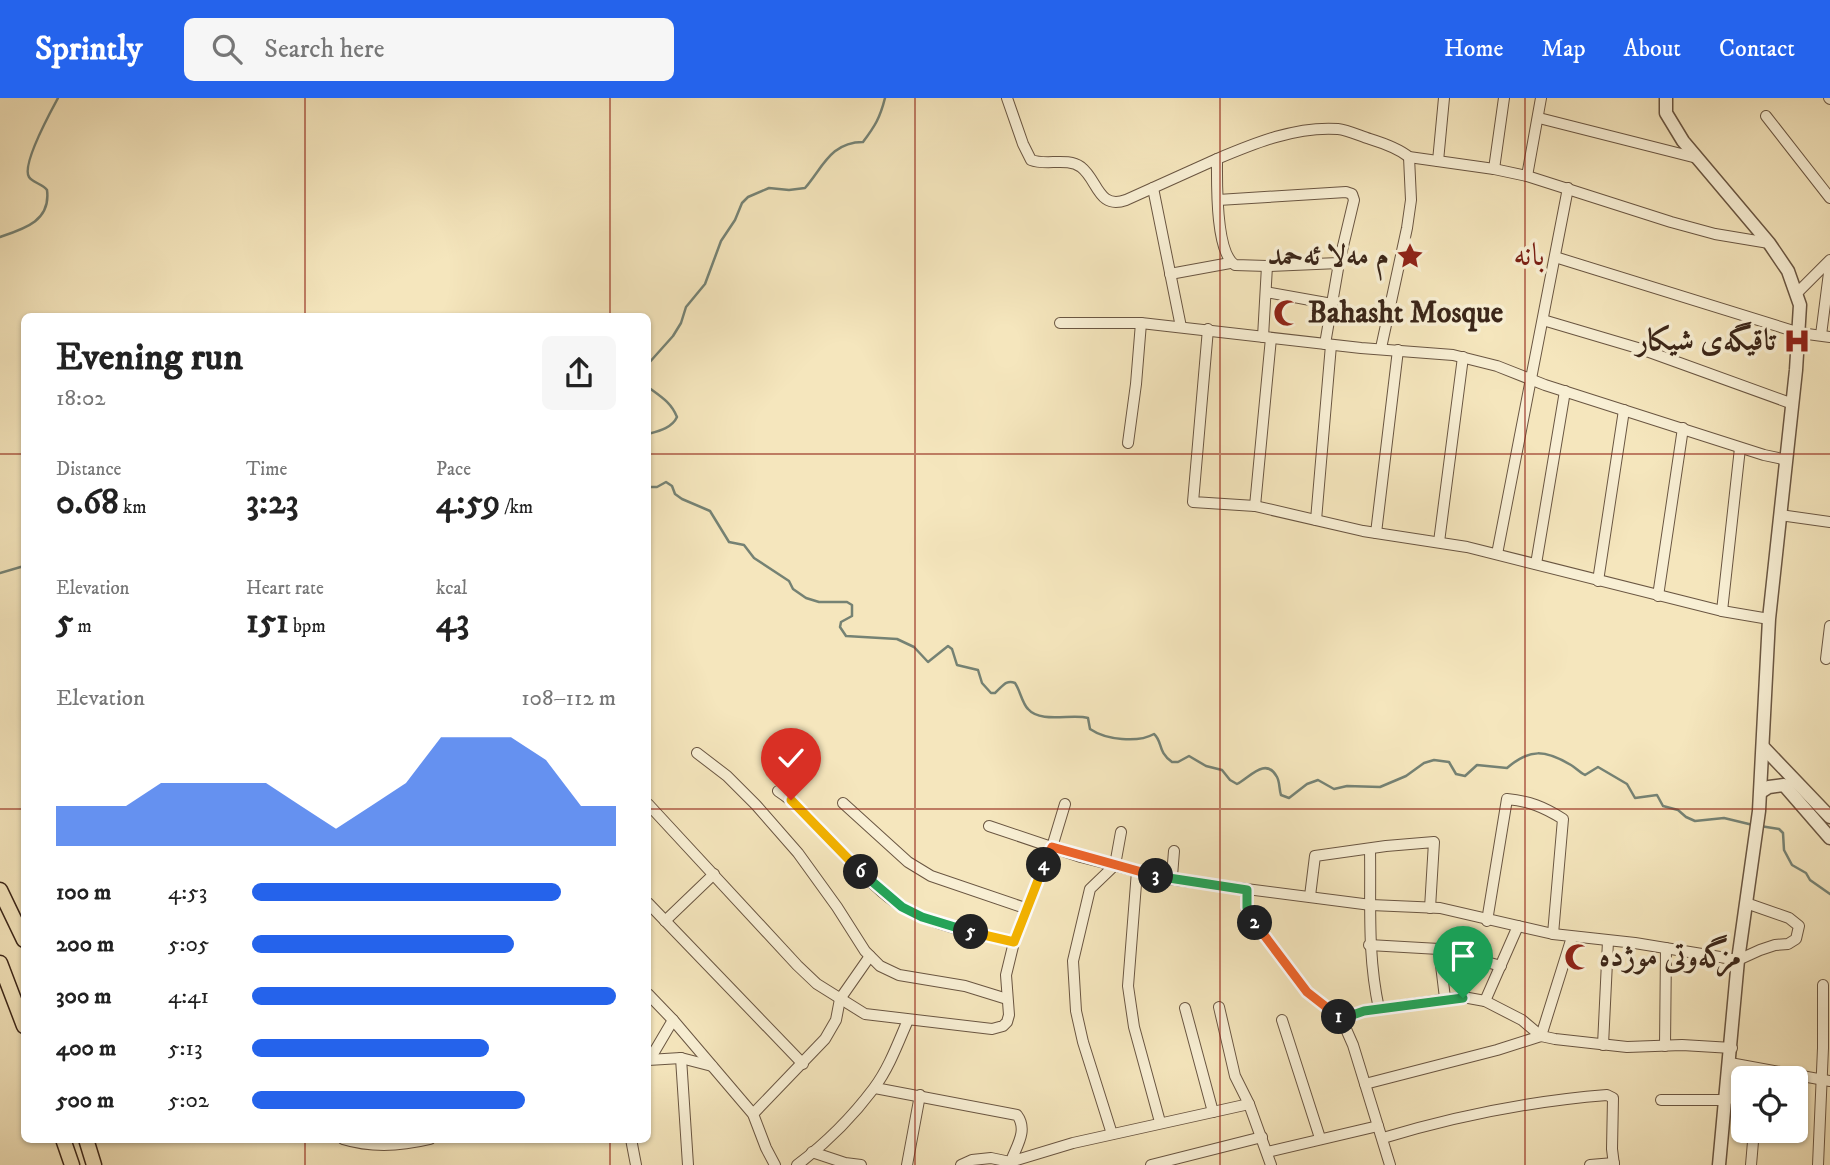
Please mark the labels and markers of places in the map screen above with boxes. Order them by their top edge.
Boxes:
place label: م مەلا ئەحمد [1267,238,1389,281]
place icon: م مەلا ئەحمد [1395,241,1425,271]
place label: Bahasht Mosque [1308,295,1504,332]
mosque icon: Bahasht Mosque [1272,298,1302,328]
place label: تاقیگەی شیکار [1633,321,1777,360]
hospital icon: تاقیگەی شیکار [1782,326,1812,356]
pin [761,728,821,800]
pin: 4 [1026,848,1062,882]
pin: 6 [844,854,878,890]
pin: 3 [1138,858,1174,894]
pin: 2 [1238,906,1272,940]
pin: 5 [954,914,988,950]
pin [1433,926,1493,998]
place label: مزگەوتی موژدە [1599,934,1741,977]
mosque icon: مزگەوتی موژدە [1563,942,1593,972]
pin: 1 [1322,1000,1356,1034]

